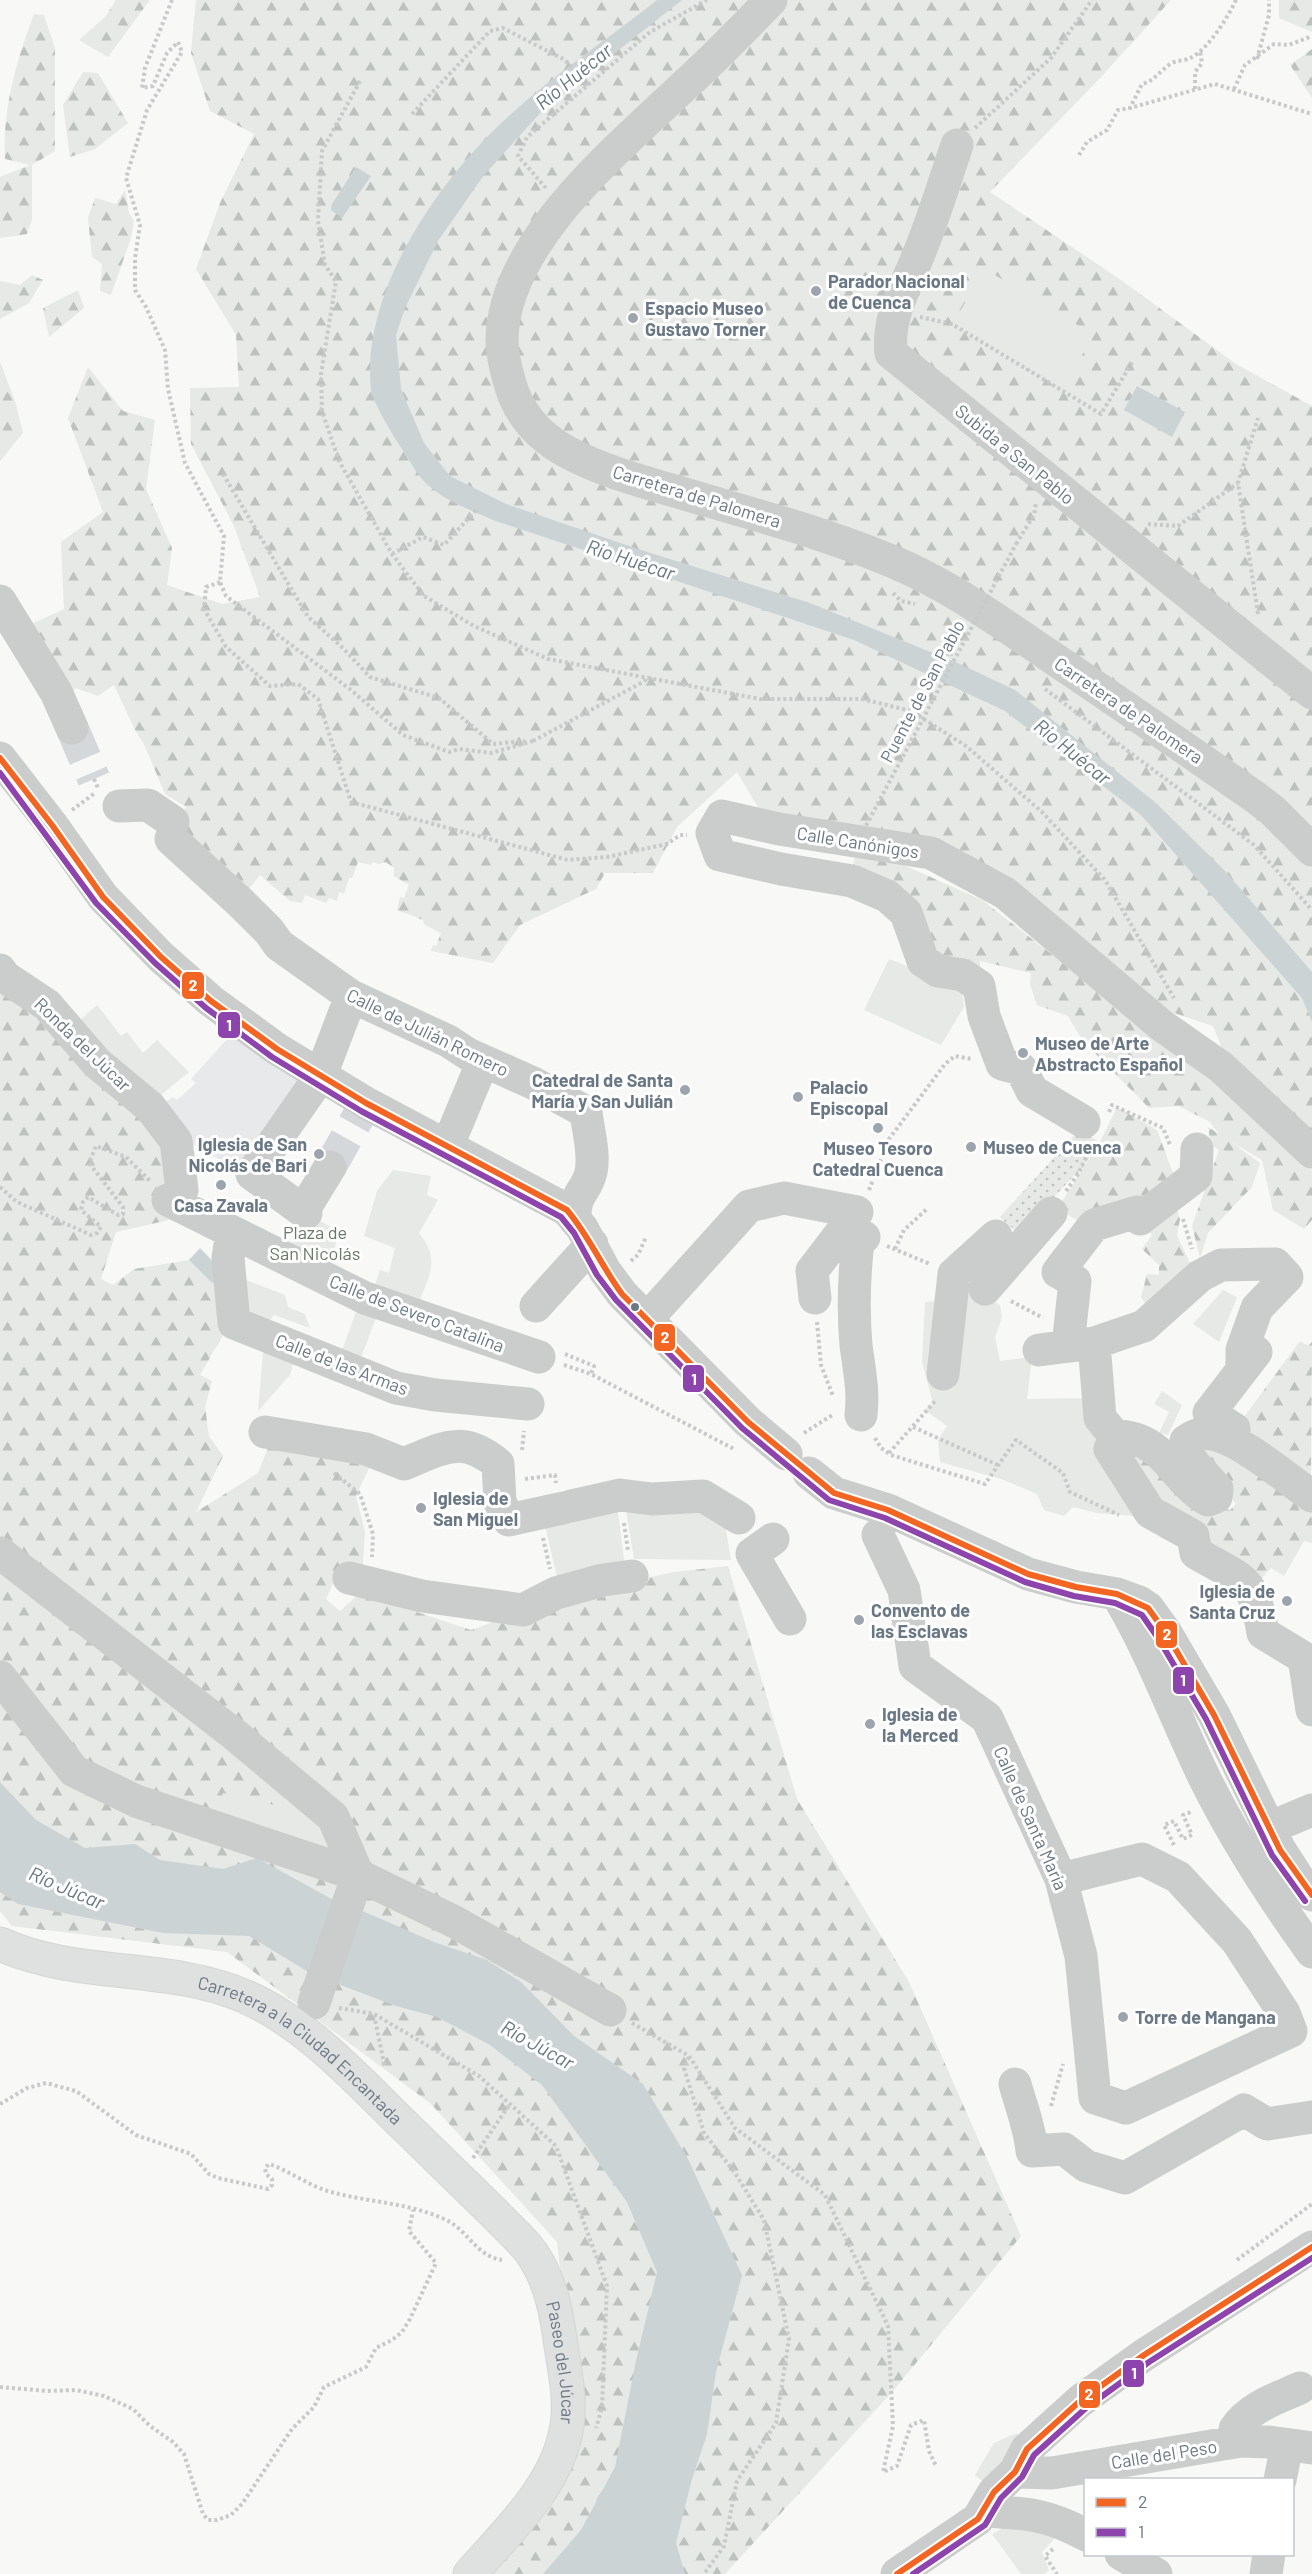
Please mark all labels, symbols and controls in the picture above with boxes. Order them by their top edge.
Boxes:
water label: Río Huécar [530,37,617,114]
place label: Parador Nacional de Cuenca [828,270,965,313]
marker: Parador Nacional de Cuenca [809,284,823,298]
place label: Espacio Museo Gustavo Torner [645,297,766,340]
marker: Espacio Museo Gustavo Torner [626,311,640,325]
street label: Subida a San Pablo [951,399,1079,509]
street label: Carretera de Palomera [610,460,784,532]
water label: Río Huécar [584,533,679,585]
street label: Puente de San Pablo [875,616,969,766]
street label: Carretera de Palomera [1051,652,1207,768]
water label: Río Huécar [1030,713,1117,790]
street label: Calle Canónigos [795,822,921,862]
line badge: 2 [181,971,205,1000]
text: 2 [189,975,198,994]
street label: Calle de Julián Romero [344,983,512,1081]
street label: Ronda del Júcar [30,993,136,1096]
line badge: 1 [217,1011,241,1039]
text: 1 [226,1015,232,1034]
place label: Museo de Arte Abstracto Español [1035,1032,1183,1075]
marker: Museo de Arte Abstracto Español [1016,1046,1030,1060]
place label: Catedral de Santa María y San Julián [532,1069,673,1112]
place label: Palacio Episcopal [810,1076,888,1119]
marker: Catedral de Santa María y San Julián [678,1083,692,1097]
marker: Palacio Episcopal [791,1090,805,1104]
marker: Museo Tesoro Catedral Cuenca [871,1121,885,1135]
place label: Iglesia de San Nicolás de Bari [189,1133,307,1176]
place label: Museo de Cuenca [983,1136,1121,1158]
place label: Museo Tesoro Catedral Cuenca [813,1137,943,1180]
marker: Museo de Cuenca [964,1140,978,1154]
marker: Iglesia de San Nicolás de Bari [312,1147,326,1161]
marker: Casa Zavala [214,1178,228,1192]
place label: Casa Zavala [174,1194,268,1216]
park label: Plaza de San Nicolás [270,1221,360,1264]
street label: Calle de Severo Catalina [327,1270,507,1356]
unlabelled marker [629,1301,641,1313]
line badge: 2 [653,1323,676,1352]
text: 2 [661,1327,670,1346]
street label: Calle de las Armas [273,1329,411,1399]
line badge: 1 [682,1364,705,1393]
text: 1 [691,1369,697,1388]
place label: Iglesia de San Miguel [433,1487,518,1530]
marker: Iglesia de San Miguel [414,1501,428,1515]
place label: Iglesia de Santa Cruz [1189,1580,1275,1623]
marker: Iglesia de Santa Cruz [1280,1594,1294,1608]
place label: Convento de las Esclavas [871,1599,970,1642]
marker: Convento de las Esclavas [852,1613,866,1627]
line badge: 2 [1155,1620,1178,1649]
text: 2 [1163,1624,1172,1643]
line badge: 1 [1172,1666,1195,1695]
text: 1 [1180,1670,1186,1689]
place label: Iglesia de la Merced [882,1703,958,1746]
marker: Iglesia de la Merced [863,1717,877,1731]
street label: Calle de Santa María [989,1743,1073,1893]
water label: Río Júcar [26,1860,109,1914]
street label: Carretera a la Ciudad Encantada [196,1971,408,2129]
place label: Torre de Mangana [1135,2006,1276,2028]
marker: Torre de Mangana [1116,2010,1130,2024]
water label: Río Júcar [497,2014,580,2074]
street label: Paseo del Júcar [542,2299,579,2425]
line badge: 1 [1122,2359,1145,2388]
text: 1 [1131,2363,1137,2382]
line badge: 2 [1078,2380,1101,2409]
text: 2 [1085,2384,1094,2403]
street label: Calle del Peso [1109,2435,1219,2473]
legend [1084,2478,1294,2556]
text: 2 [1138,2490,1148,2512]
text: 1 [1138,2520,1144,2542]

